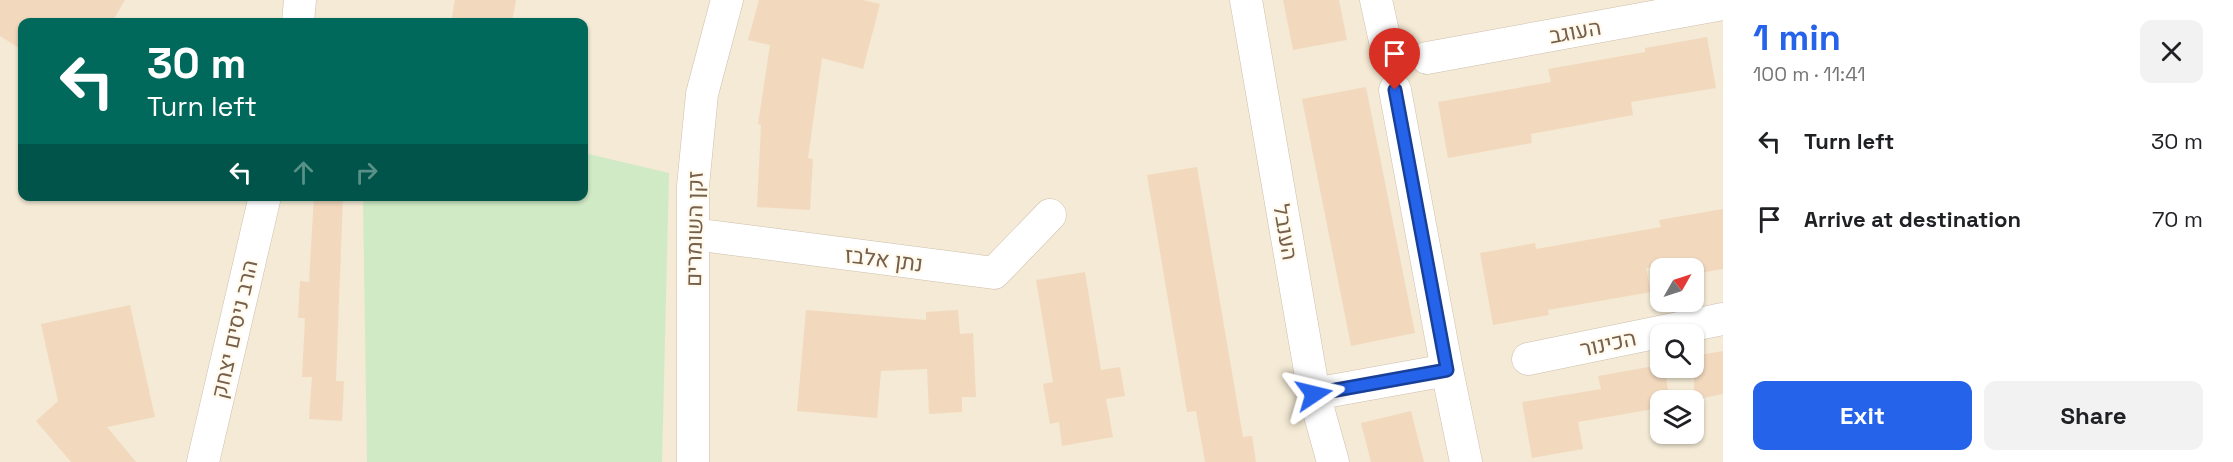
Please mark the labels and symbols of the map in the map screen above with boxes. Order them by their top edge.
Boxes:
street label: העוגב [1547,13,1603,49]
pin [1369,28,1420,90]
street label: זקן השומרים [679,171,709,287]
street label: הענבל [1267,202,1305,262]
street label: נתן אלבז [843,240,925,278]
street label: הרב ניסים יצחק [204,257,264,401]
north arrow [1650,258,1704,312]
street label: הכינור [1577,323,1639,363]
position arrow [1282,362,1346,426]

